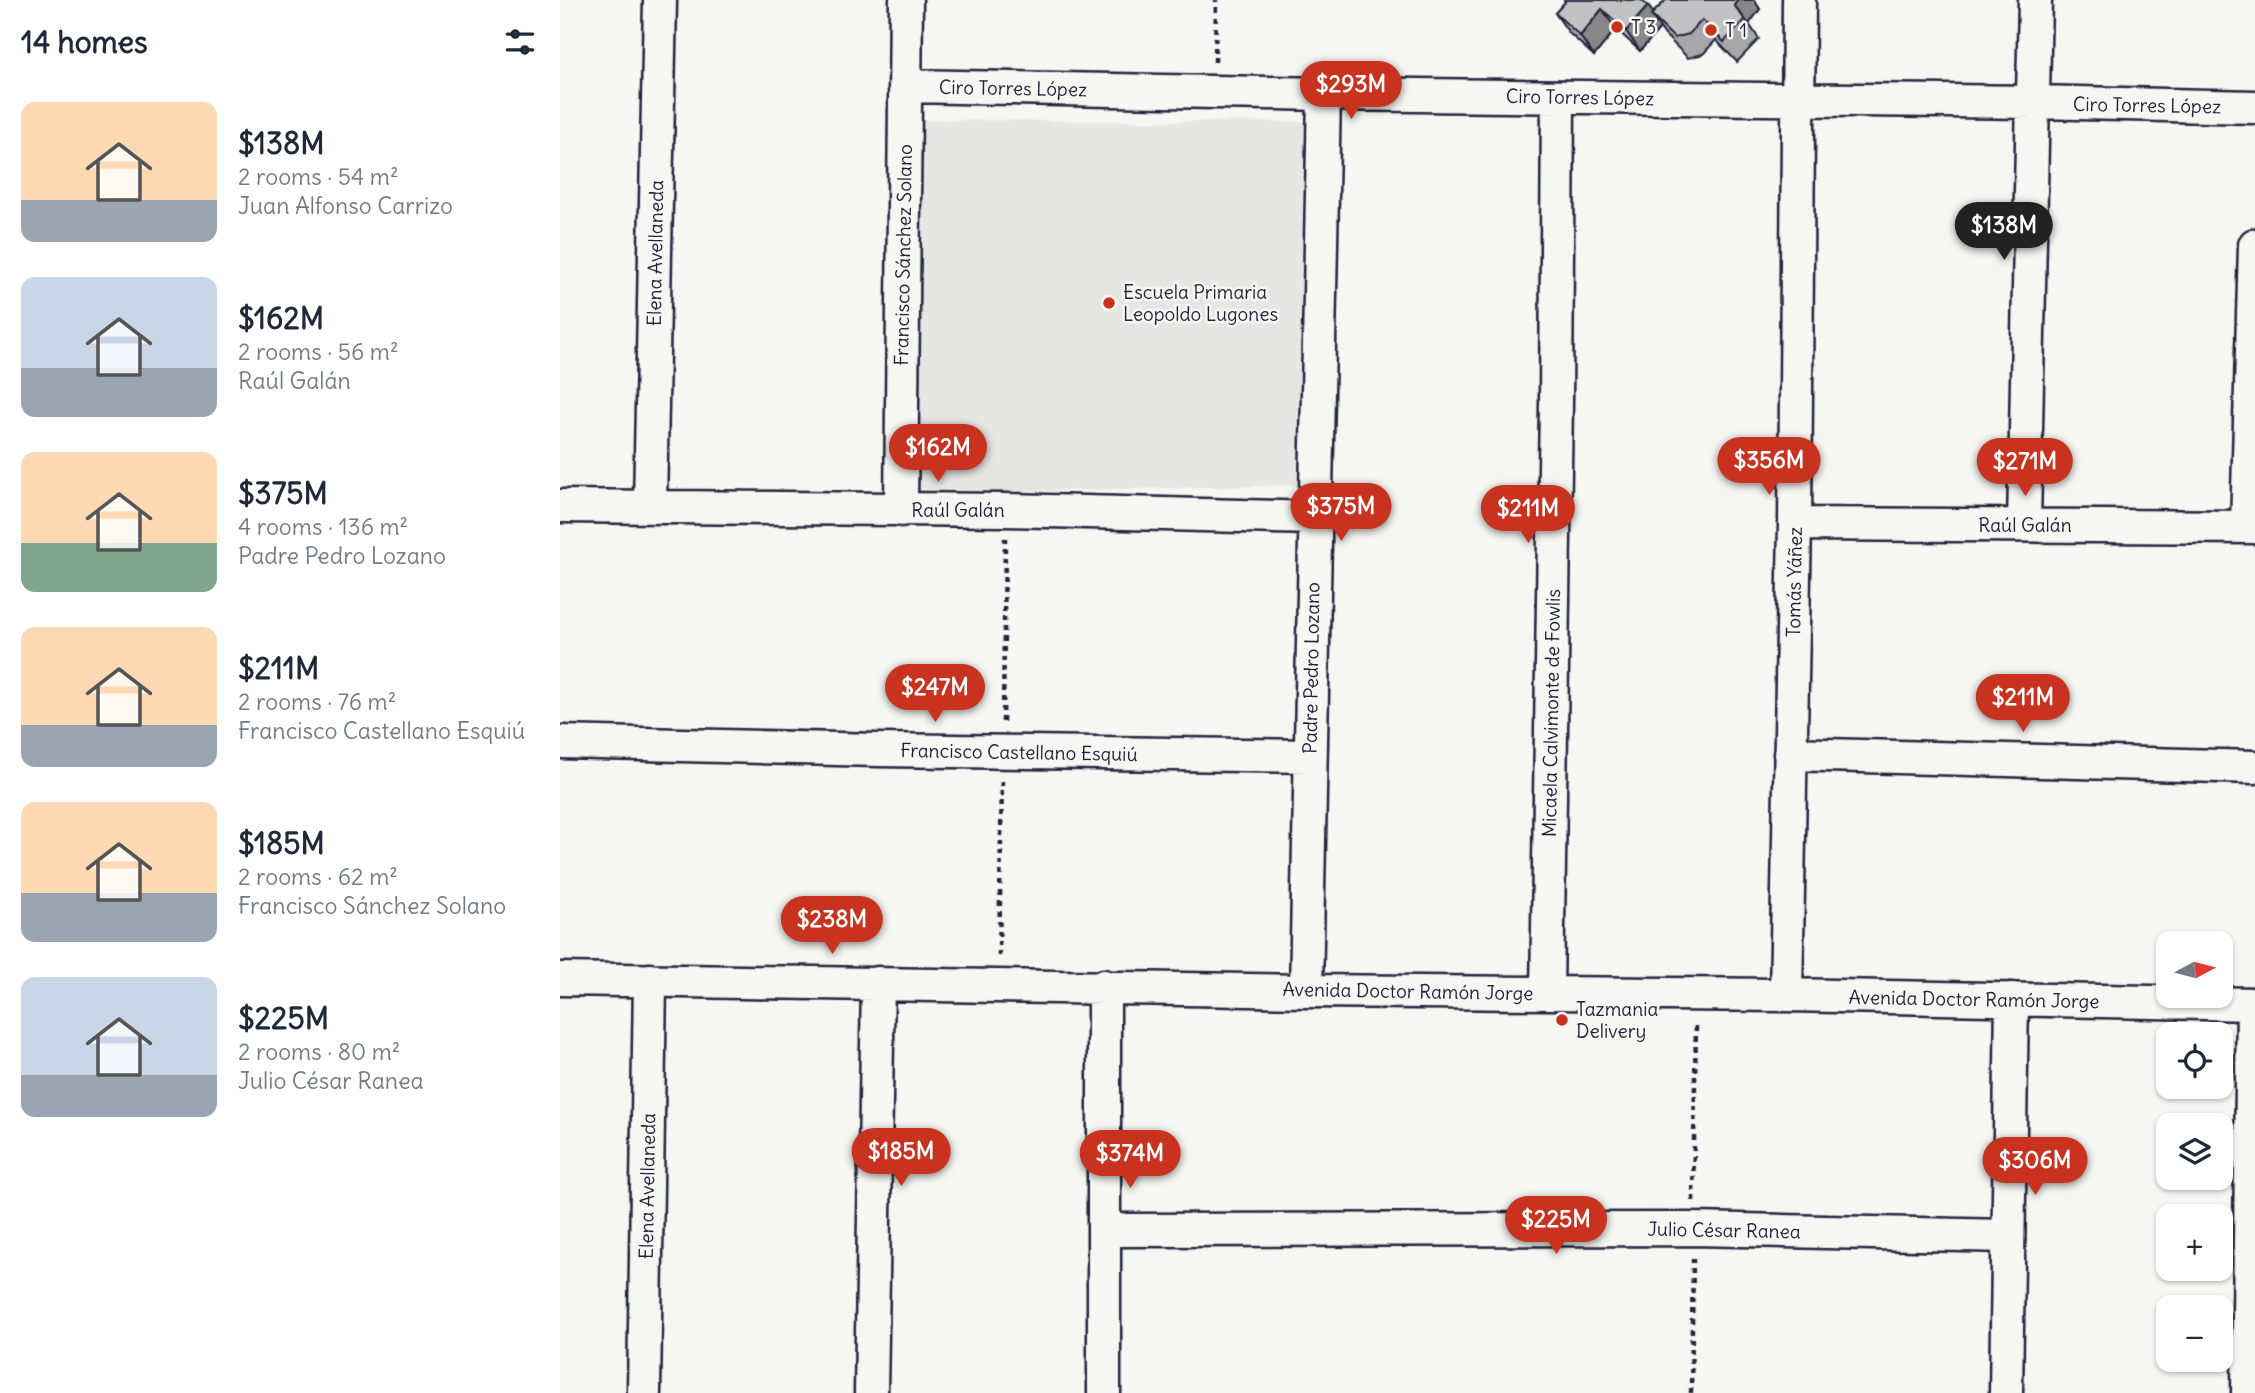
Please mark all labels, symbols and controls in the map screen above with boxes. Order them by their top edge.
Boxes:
place label: T 3 [1631,15,1656,39]
place label: T 1 [1725,18,1747,42]
marker: T 3 [1609,19,1625,35]
marker: T 1 [1703,22,1719,38]
text: 14 homes [21,23,148,61]
icon: filters [501,23,539,61]
pin: $293M [1302,61,1400,121]
text: $293M [1316,69,1386,98]
street label: Ciro Torres López [939,75,1087,101]
street label: Ciro Torres López [1506,84,1654,110]
street label: Ciro Torres López [2073,92,2221,118]
text: $138M [238,124,325,162]
icon: home [77,130,161,214]
street label: Francisco Sánchez Solano [889,144,917,366]
text: 2 rooms · 54 m² [238,162,399,191]
street label: Elena Avellaneda [642,180,668,326]
text: Juan Alfonso Carrizo [238,191,453,220]
pin: $138M [1955,202,2053,262]
text: $138M [1971,210,2037,239]
place label: Escuela Primaria Leopoldo Lugones [1123,280,1278,326]
marker: Escuela Primaria Leopoldo Lugones [1101,295,1117,311]
text: $162M [238,299,324,337]
icon: home [77,305,161,389]
text: 2 rooms · 56 m² [238,337,399,366]
text: Raúl Galán [238,366,351,395]
pin: $162M [889,424,987,484]
text: $162M [905,432,971,461]
pin: $356M [1720,438,1818,497]
pin: $271M [1976,438,2074,498]
text: $356M [1734,445,1804,474]
text: $271M [1993,446,2057,475]
text: $375M [238,474,328,512]
icon: home [77,480,161,564]
pin: $375M [1292,484,1390,543]
pin: $211M [1479,486,1577,545]
text: $375M [1307,491,1375,520]
text: $211M [1497,493,1559,522]
street label: Raúl Galán [911,498,1005,522]
text: 4 rooms · 136 m² [238,512,408,541]
street label: Raúl Galán [1978,513,2072,537]
street label: Tomás Yáñez [1781,527,1807,637]
text: Padre Pedro Lozano [238,541,446,570]
street label: Padre Pedro Lozano [1298,582,1324,754]
street label: Micaela Calvimonte de Fowlis [1537,589,1565,837]
text: $211M [238,649,319,687]
icon: home [77,655,161,739]
pin: $247M [886,664,984,724]
text: $247M [901,672,969,701]
pin: $211M [1974,674,2072,734]
text: $211M [1992,682,2054,711]
text: 2 rooms · 76 m² [238,687,396,716]
text: Francisco Castellano Esquiú [238,716,525,745]
street label: Francisco Castellano Esquiú [900,738,1138,766]
text: $185M [238,824,325,862]
icon: home [77,830,161,914]
text: 2 rooms · 62 m² [238,862,398,891]
text: Francisco Sánchez Solano [238,891,506,920]
pin: $238M [783,897,881,956]
text: $238M [797,904,867,933]
north arrow [2156,931,2233,1008]
map controls [2156,931,2233,1372]
street label: Avenida Doctor Ramón Jorge [1282,977,1534,1005]
street label: Avenida Doctor Ramón Jorge [1848,985,2100,1013]
place label: Tazmania Delivery [1576,997,1658,1043]
text: $225M [238,999,329,1037]
icon: home [77,1005,161,1089]
marker: Tazmania Delivery [1554,1012,1570,1028]
button: locate [2156,1022,2233,1099]
text: 2 rooms · 80 m² [238,1037,400,1066]
text: Julio César Ranea [238,1066,424,1095]
street label: Elena Avellaneda [634,1113,660,1259]
button: layers [2156,1113,2233,1190]
pin: $185M [852,1128,950,1188]
pin: $374M [1081,1130,1179,1190]
text: $185M [868,1136,934,1165]
text: $374M [1096,1138,1164,1167]
pin: $306M [1986,1138,2084,1197]
text: $306M [1999,1145,2071,1174]
pin: $225M [1507,1196,1605,1256]
text: $225M [1521,1204,1591,1233]
button: + [2156,1204,2233,1281]
street label: Julio César Ranea [1647,1217,1801,1243]
button: − [2156,1295,2233,1372]

